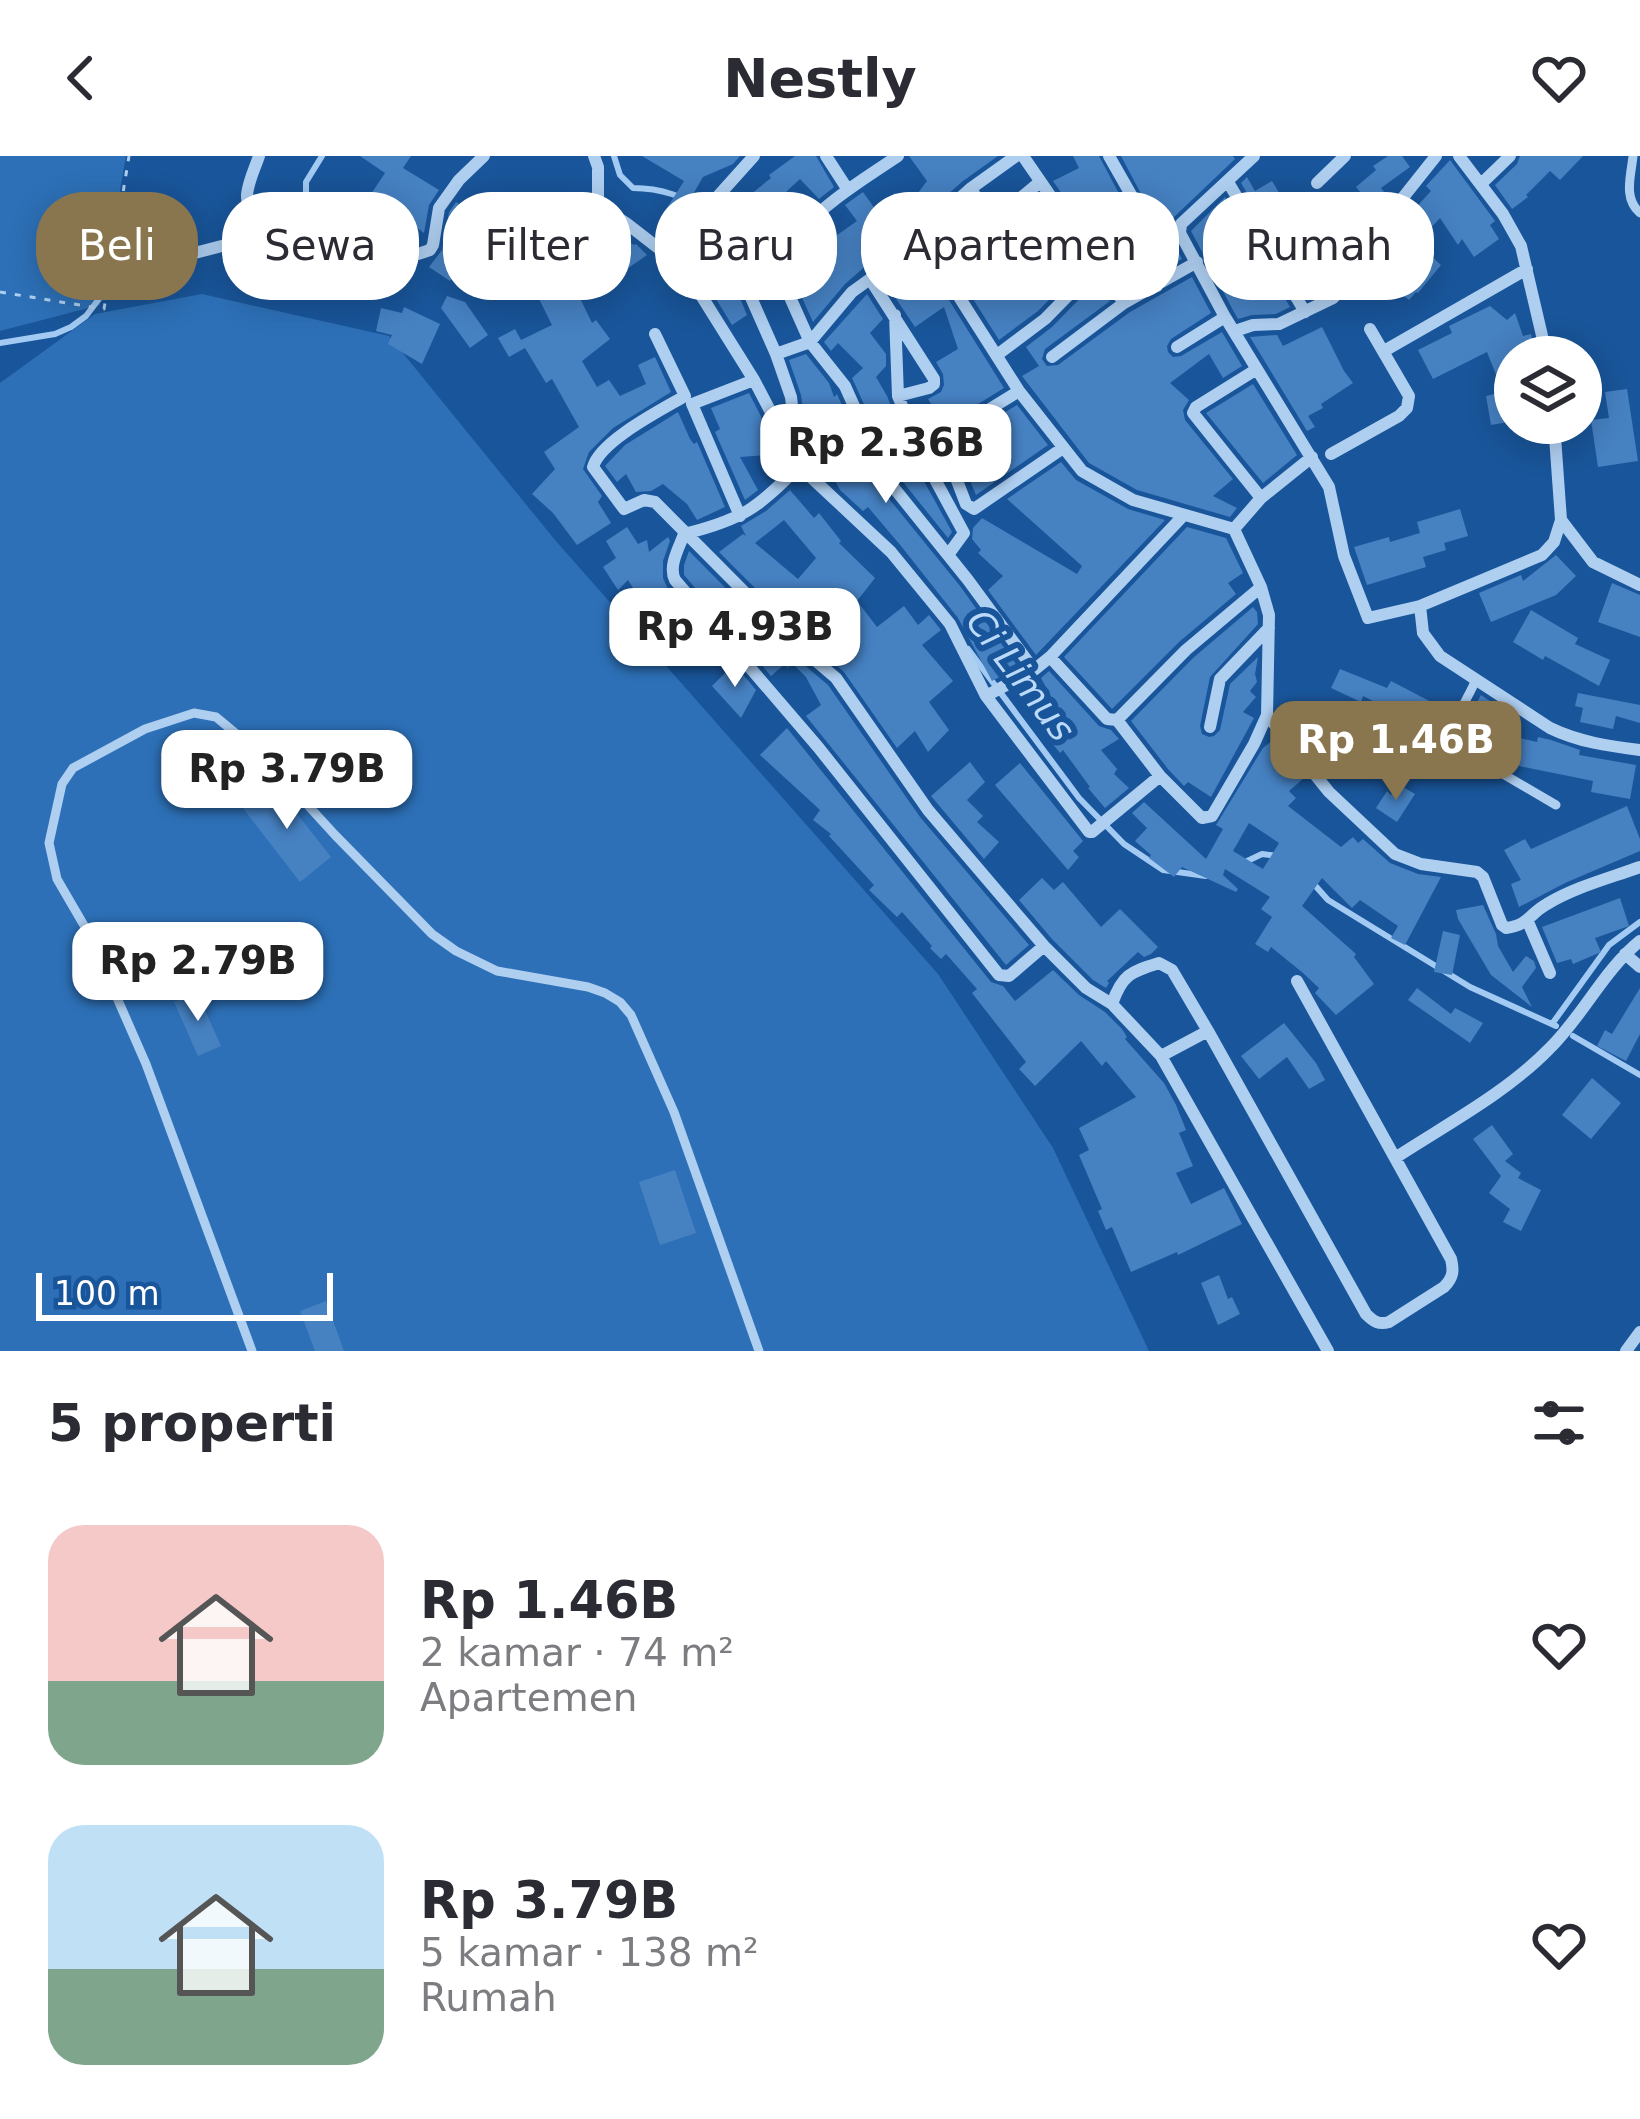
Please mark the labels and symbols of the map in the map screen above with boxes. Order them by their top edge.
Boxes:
pin: Rp 2.36B [762,404,1010,506]
pin: Rp 4.93B [611,588,859,690]
water label: Ci Limus [958,602,1083,749]
pin: Rp 1.46B [1272,701,1520,803]
pin: Rp 3.79B [163,730,411,832]
pin: Rp 2.79B [74,922,322,1024]
scale bar [36,1267,333,1320]

